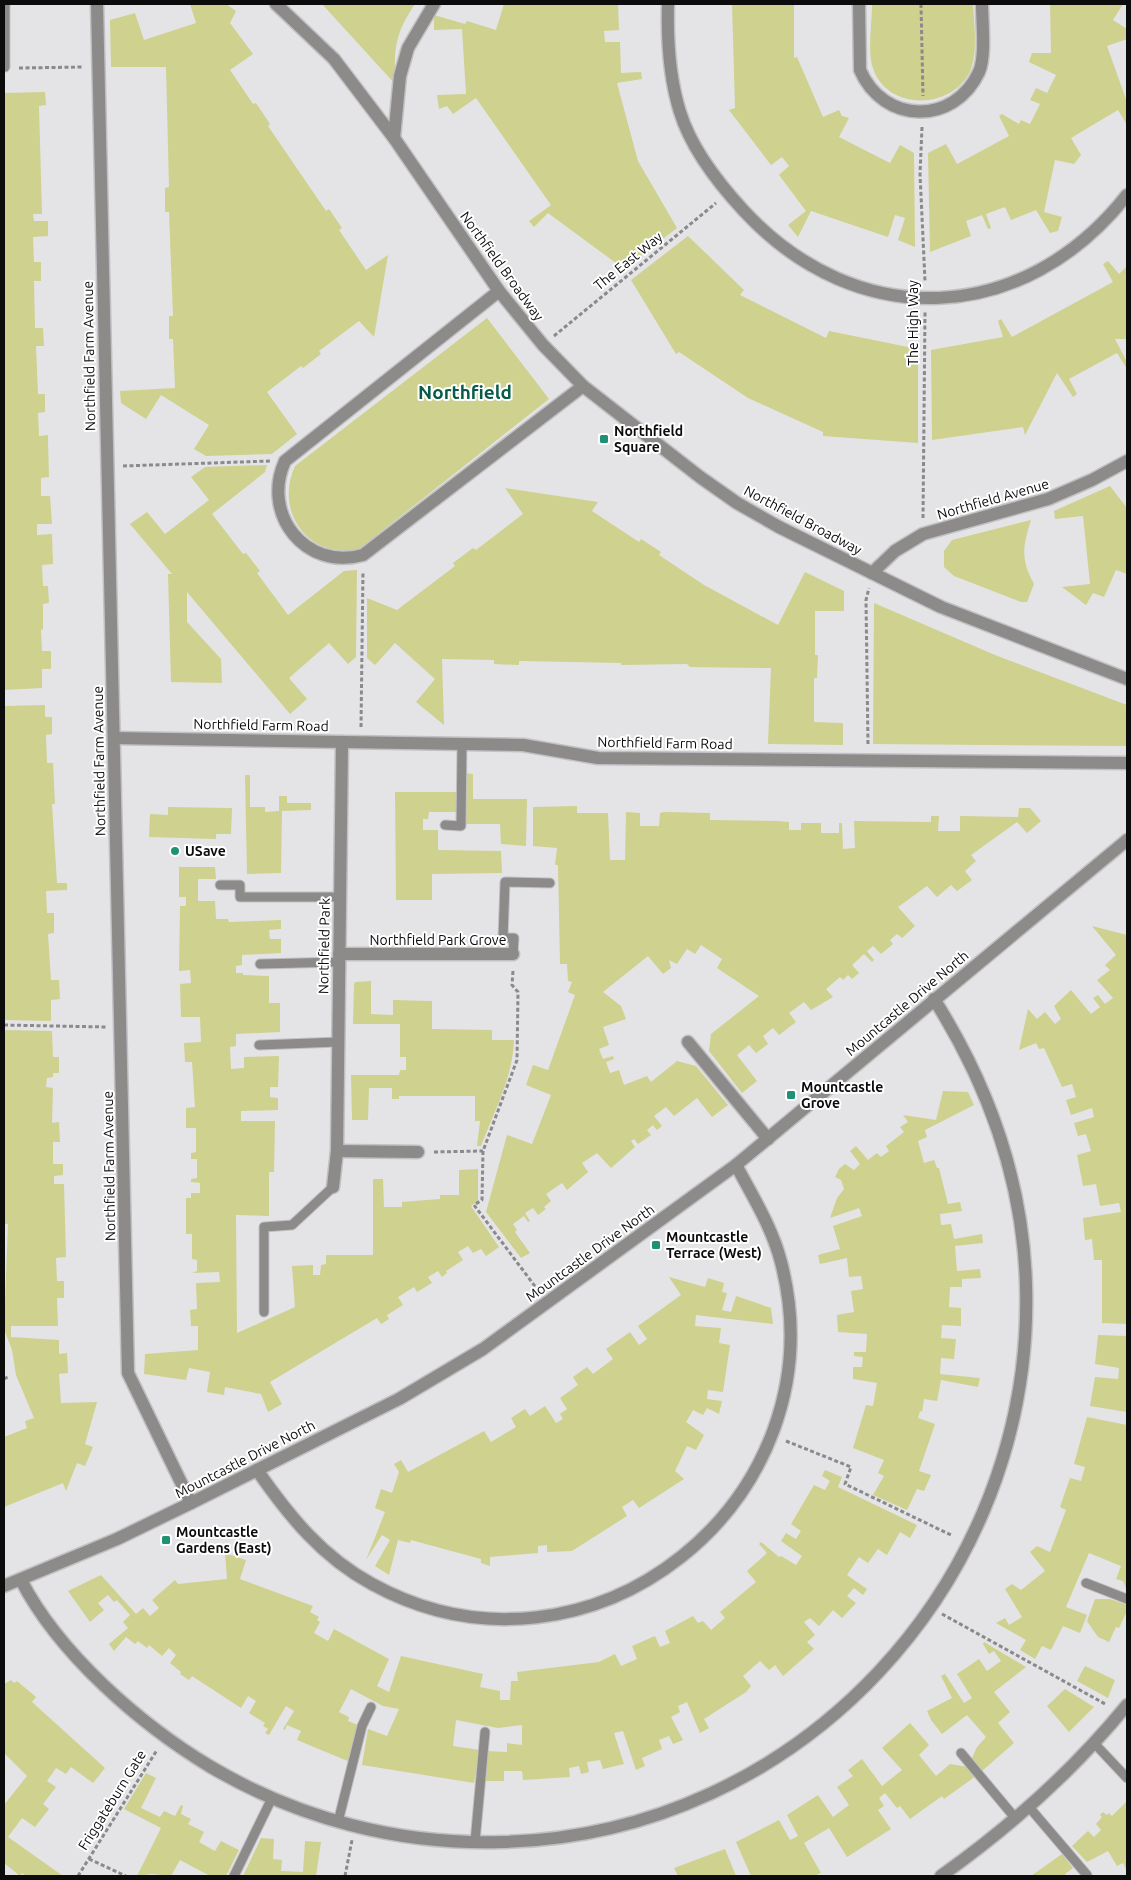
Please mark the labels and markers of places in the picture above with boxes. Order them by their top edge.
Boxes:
place label: Northfield Square [614,423,683,455]
marker: Northfield Square [598,433,610,445]
place label: USave [185,843,226,859]
marker: USave [169,845,181,857]
place label: Mountcastle Grove [801,1079,883,1111]
marker: Mountcastle Grove [785,1089,797,1101]
place label: Mountcastle Terrace (West) [666,1229,762,1261]
marker: Mountcastle Terrace (West) [650,1239,662,1251]
place label: Mountcastle Gardens (East) [176,1524,272,1556]
marker: Mountcastle Gardens (East) [160,1534,172,1546]

